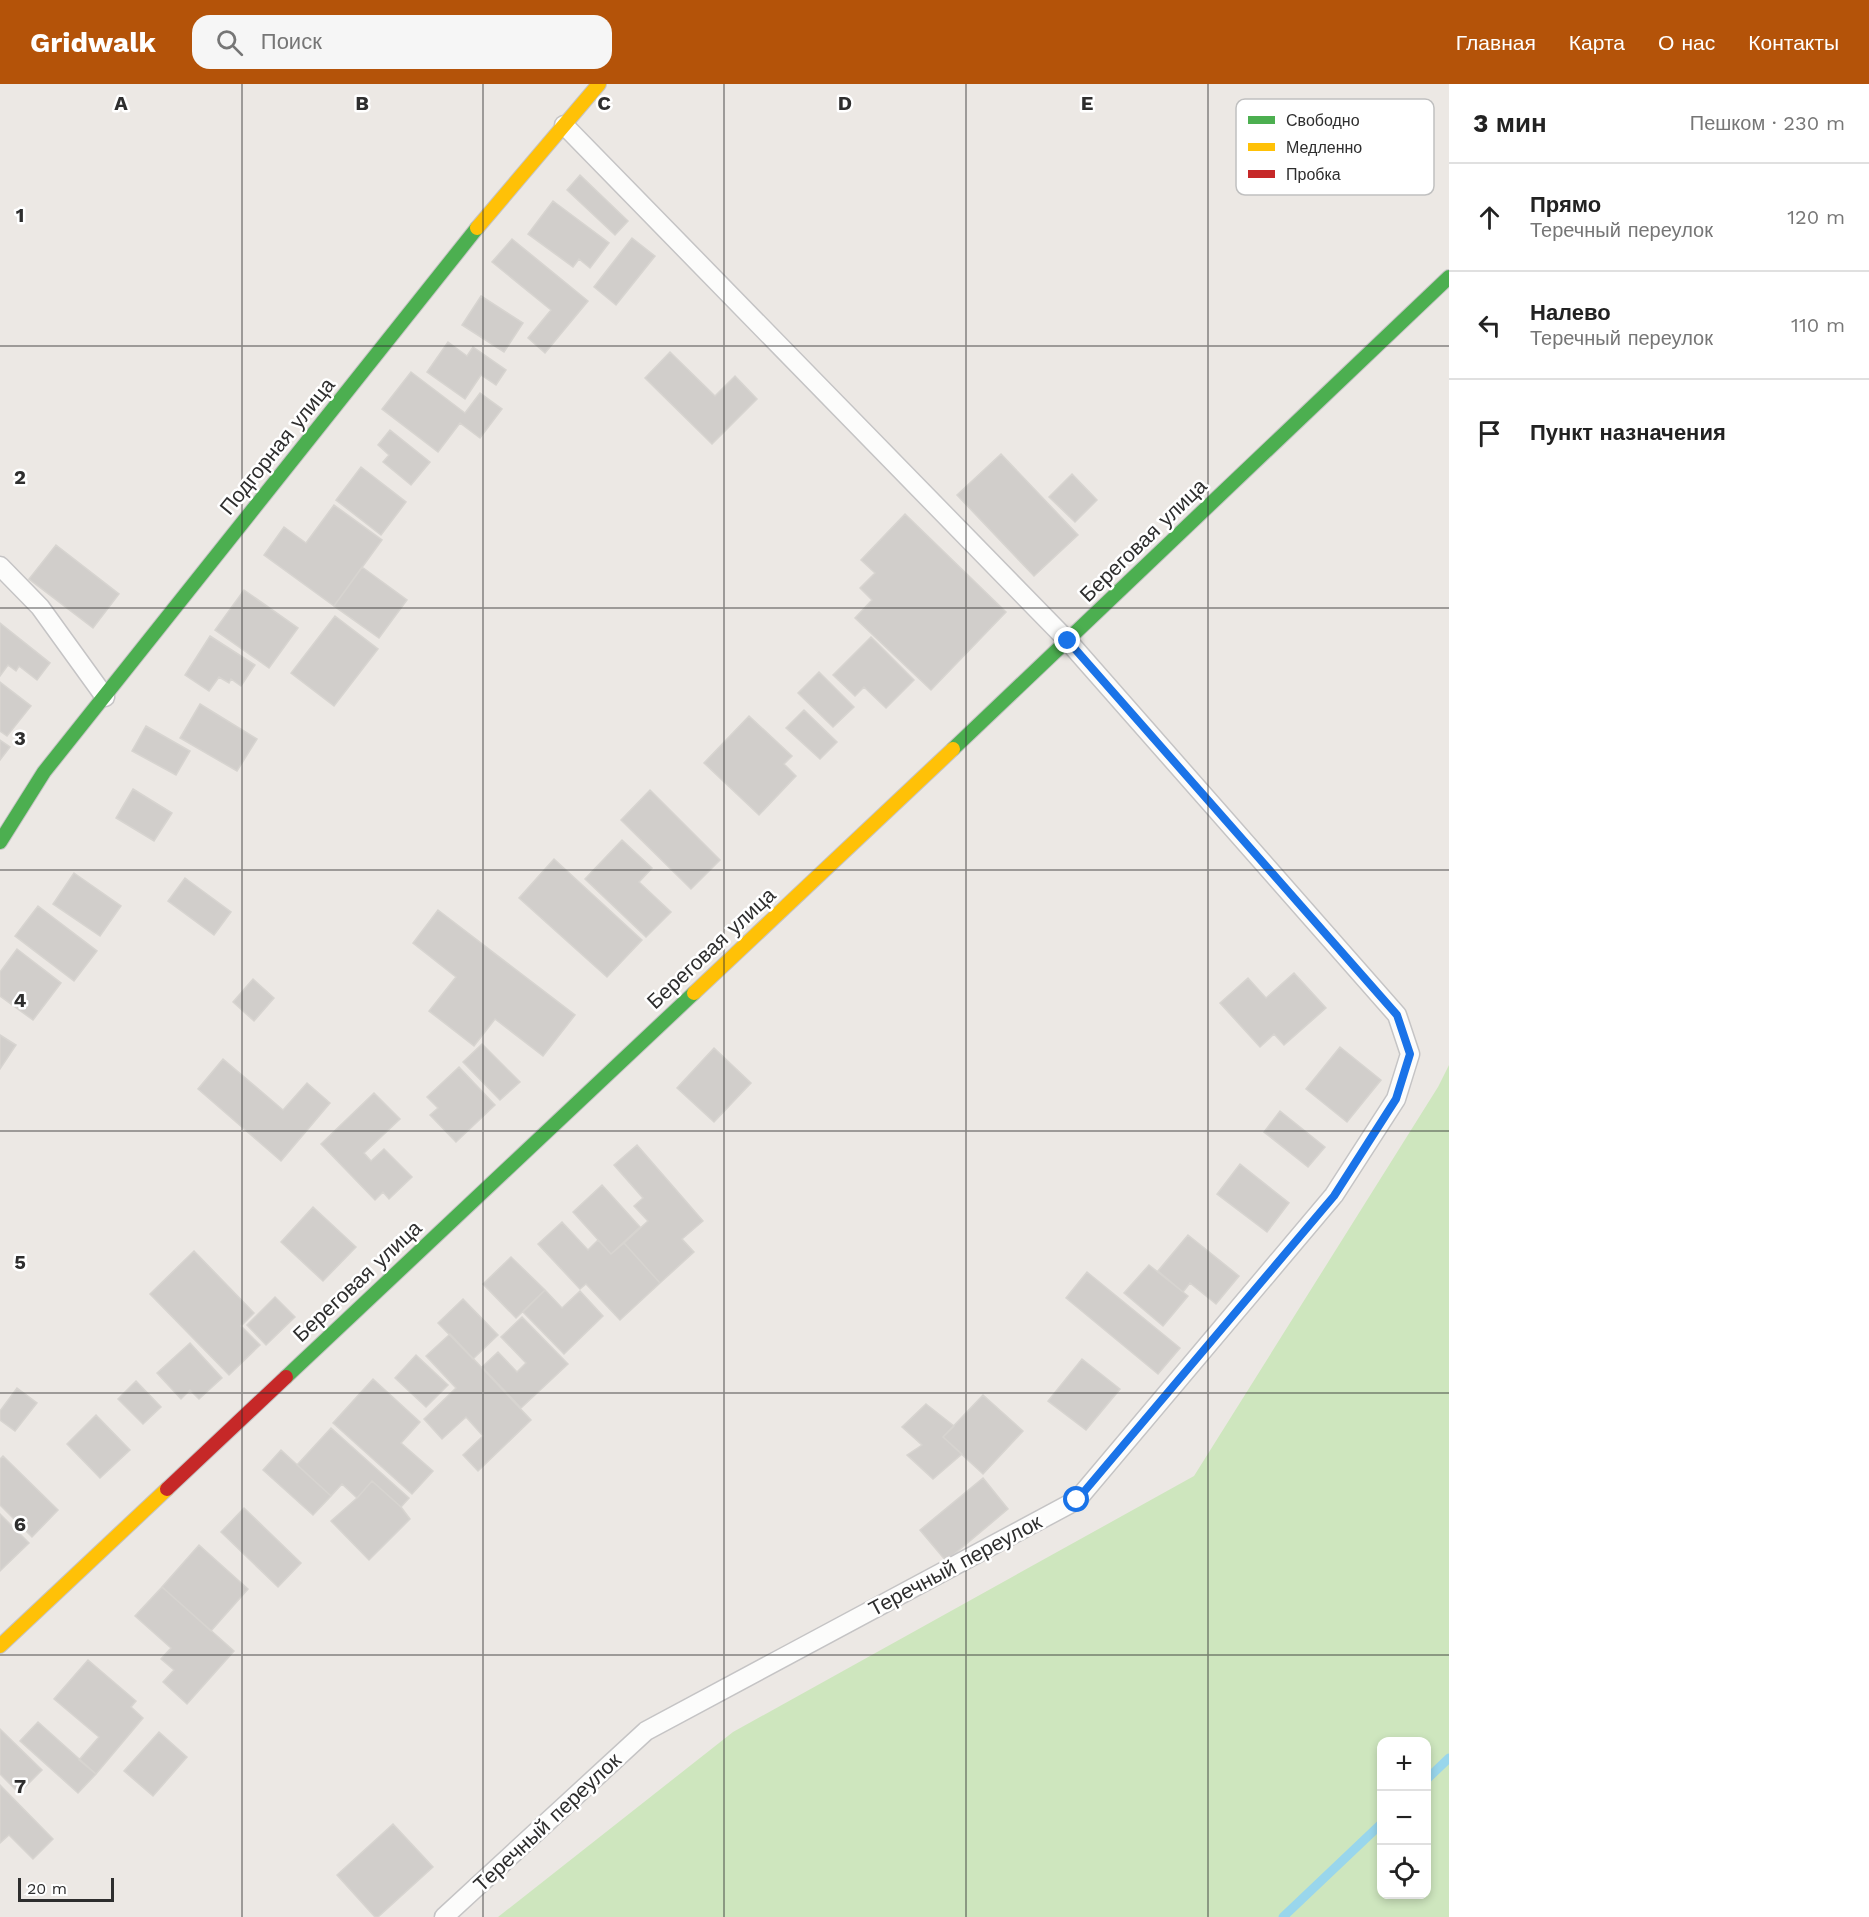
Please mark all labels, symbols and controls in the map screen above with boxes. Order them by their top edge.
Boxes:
search box [192,15,612,69]
text: Gridwalk [30,26,156,59]
icon: search [213,26,246,59]
text: Поиск [261,29,322,54]
text: Главная [1456,30,1536,55]
text: Карта [1569,30,1625,55]
text: О нас [1658,30,1715,55]
text: Контакты [1748,30,1839,55]
text: A [114,91,128,115]
text: B [355,91,369,115]
text: C [597,91,611,115]
text: D [838,91,852,115]
text: E [1081,91,1093,115]
legend [1236,99,1434,195]
text: 3 мин [1473,108,1547,138]
text: Свободно [1286,111,1360,130]
text: Пешком · 230 m [1690,111,1845,135]
text: Медленно [1286,138,1362,157]
text: Пробка [1286,165,1341,184]
text: Прямо [1530,192,1601,217]
icon: ahead [1473,201,1506,234]
text: 1 [16,203,24,227]
text: 120 m [1787,205,1845,229]
text: Теречный переулок [1530,218,1713,242]
text: Налево [1530,300,1611,325]
icon: left [1473,309,1506,342]
text: 110 m [1791,313,1845,337]
text: Теречный переулок [1530,326,1713,350]
street label: Подгорная улица [214,372,340,519]
icon: arrive [1473,417,1506,450]
text: Пункт назначения [1530,420,1726,445]
text: 2 [14,465,26,489]
street label: Береговая улица [1074,473,1212,607]
route end [1054,627,1080,653]
text: 3 [14,726,26,750]
street label: Береговая улица [642,882,781,1014]
text: 4 [14,988,27,1012]
street label: Береговая улица [288,1215,427,1347]
text: 5 [14,1250,26,1274]
route start [1063,1486,1089,1512]
street label: Теречный переулок [864,1508,1046,1621]
text: 6 [14,1512,26,1536]
map controls [1377,1737,1431,1899]
button: + [1377,1737,1431,1791]
street label: Теречный переулок [468,1747,626,1897]
text: 7 [14,1774,26,1798]
button: − [1377,1791,1431,1845]
button: locate [1377,1845,1431,1899]
scale bar [18,1875,114,1902]
text: 20 m [27,1879,67,1898]

